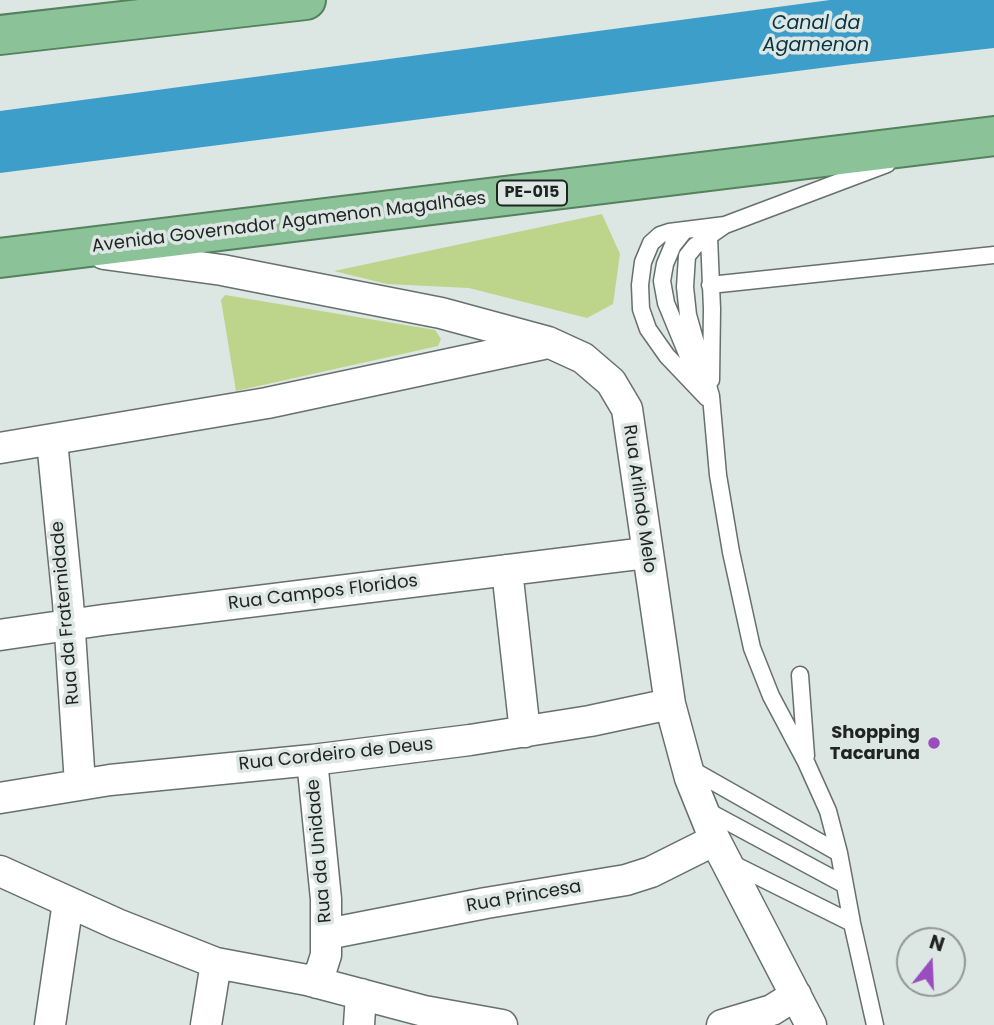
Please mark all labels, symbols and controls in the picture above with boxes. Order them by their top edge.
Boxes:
water label: Canal da Agamenon [763,13,869,57]
road number: PE-015 [497,181,567,206]
street label: Avenida Governador Agamenon Magalhães [91,188,487,258]
street label: Rua Arlindo Melo [618,423,660,575]
street label: Rua da Fraternidade [47,520,85,706]
street label: Rua Campos Floridos [227,571,419,615]
place label: Shopping Tacaruna [830,722,920,764]
street label: Rua Cordeiro de Deus [238,734,434,776]
marker: Shopping Tacaruna [926,735,942,751]
street label: Rua da Unidade [303,778,337,924]
street label: Rua Princesa [465,876,583,918]
north arrow [896,927,966,997]
text: N [926,928,948,959]

